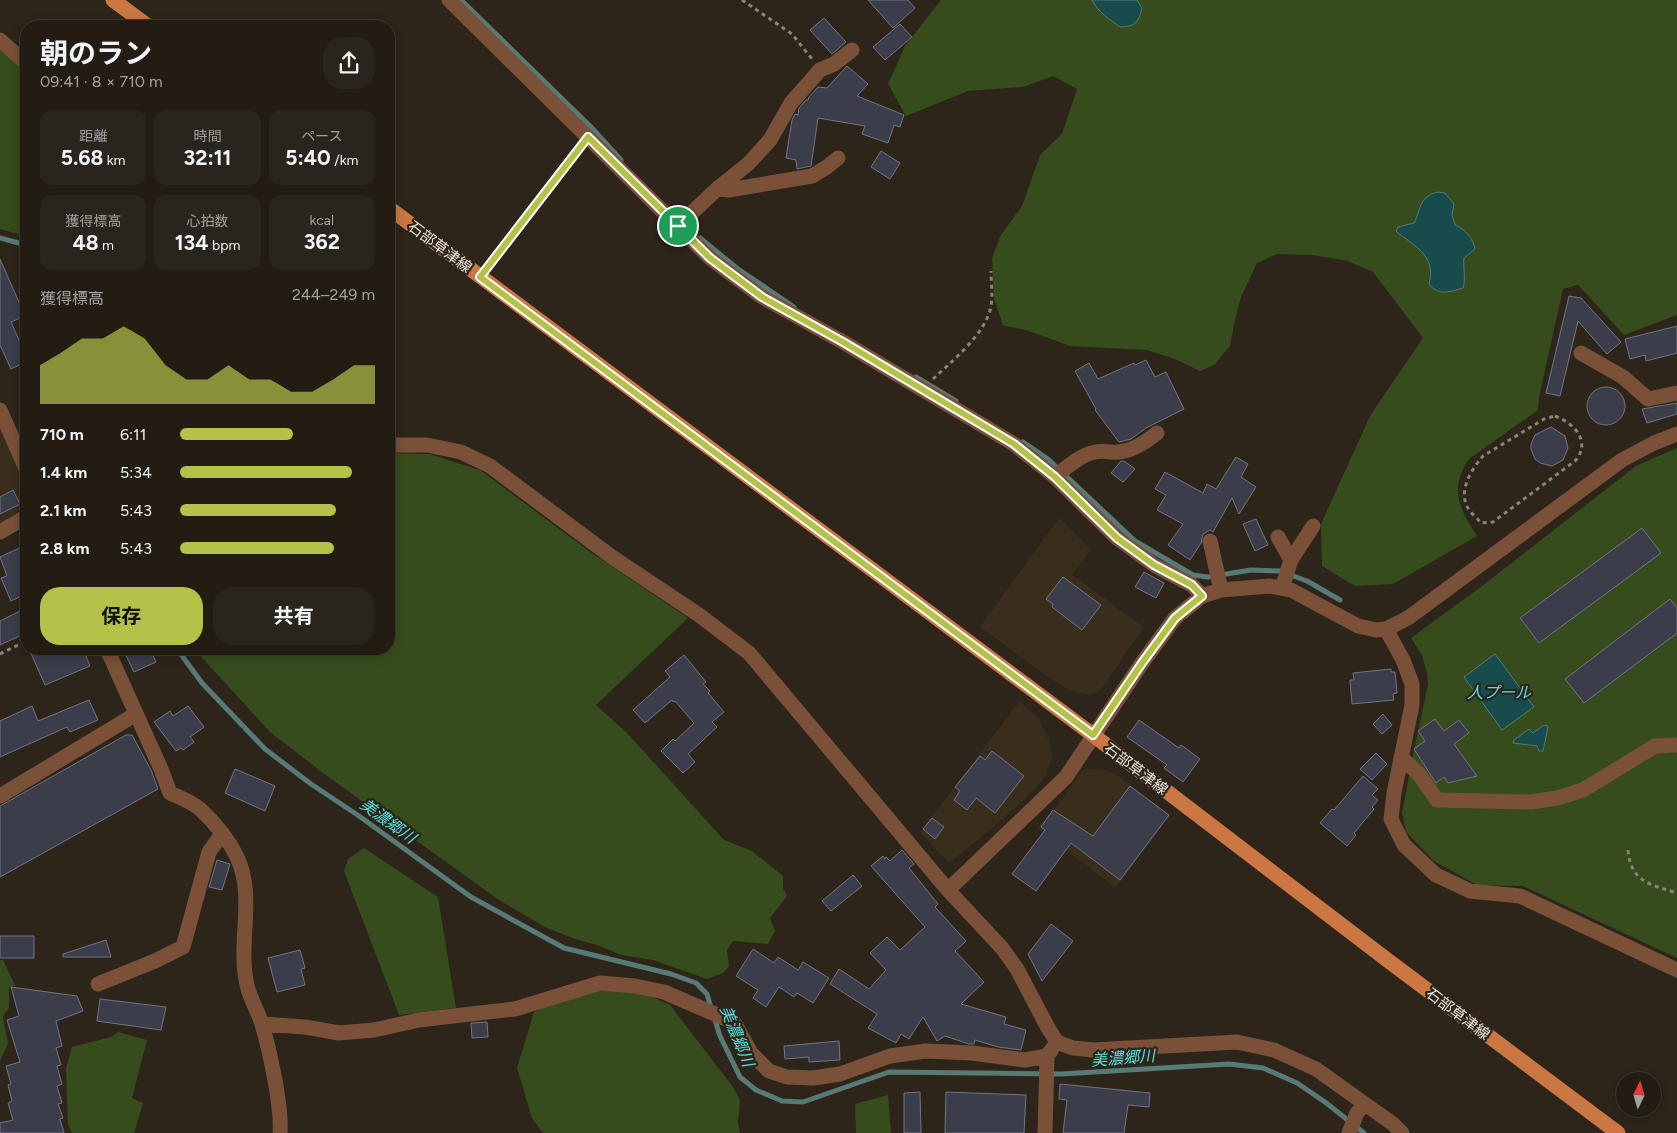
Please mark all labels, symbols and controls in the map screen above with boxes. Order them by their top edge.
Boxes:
text: 朝のラン [40,36,152,70]
button: share [323,37,375,89]
text: 09:41 · 8 × 710 m [40,72,163,91]
text: 距離 [79,128,107,145]
text: 時間 [193,128,221,145]
text: ペース [301,128,342,145]
text: 5.68 [61,145,103,170]
text: 32:11 [184,145,231,170]
text: 5:40 [285,145,331,170]
text: km [103,152,125,169]
text: /km [331,152,358,169]
pin [657,205,699,247]
text: kcal [310,212,334,229]
icon: arrive [664,212,692,240]
text: 獲得標高 [65,213,121,230]
text: 心拍数 [186,213,228,230]
street label: 石部草津線 [405,217,475,277]
text: 362 [304,229,340,254]
text: 48 [72,230,99,255]
text: 134 [175,230,208,255]
text: m [99,237,114,254]
text: bpm [208,237,240,254]
text: 244–249 m [292,285,375,304]
text: 獲得標高 [40,289,104,308]
text: 710 m [40,425,84,444]
text: 6:11 [120,425,146,444]
text: 1.4 km [40,463,87,482]
text: 5:34 [120,463,152,482]
text: 2.1 km [40,501,86,520]
text: 5:43 [120,501,152,520]
text: 2.8 km [40,539,89,558]
text: 5:43 [120,539,152,558]
button: 保存 [40,587,203,645]
button: 共有 [213,587,375,645]
water label: 人プール [1467,683,1532,702]
street label: 石部草津線 [1101,739,1171,799]
water label: 美濃郷川 [357,795,421,849]
street label: 石部草津線 [1423,984,1493,1044]
water label: 美濃郷川 [716,1003,759,1071]
water label: 美濃郷川 [1090,1046,1158,1070]
north arrow [1616,1072,1661,1118]
map controls [1616,1072,1661,1117]

